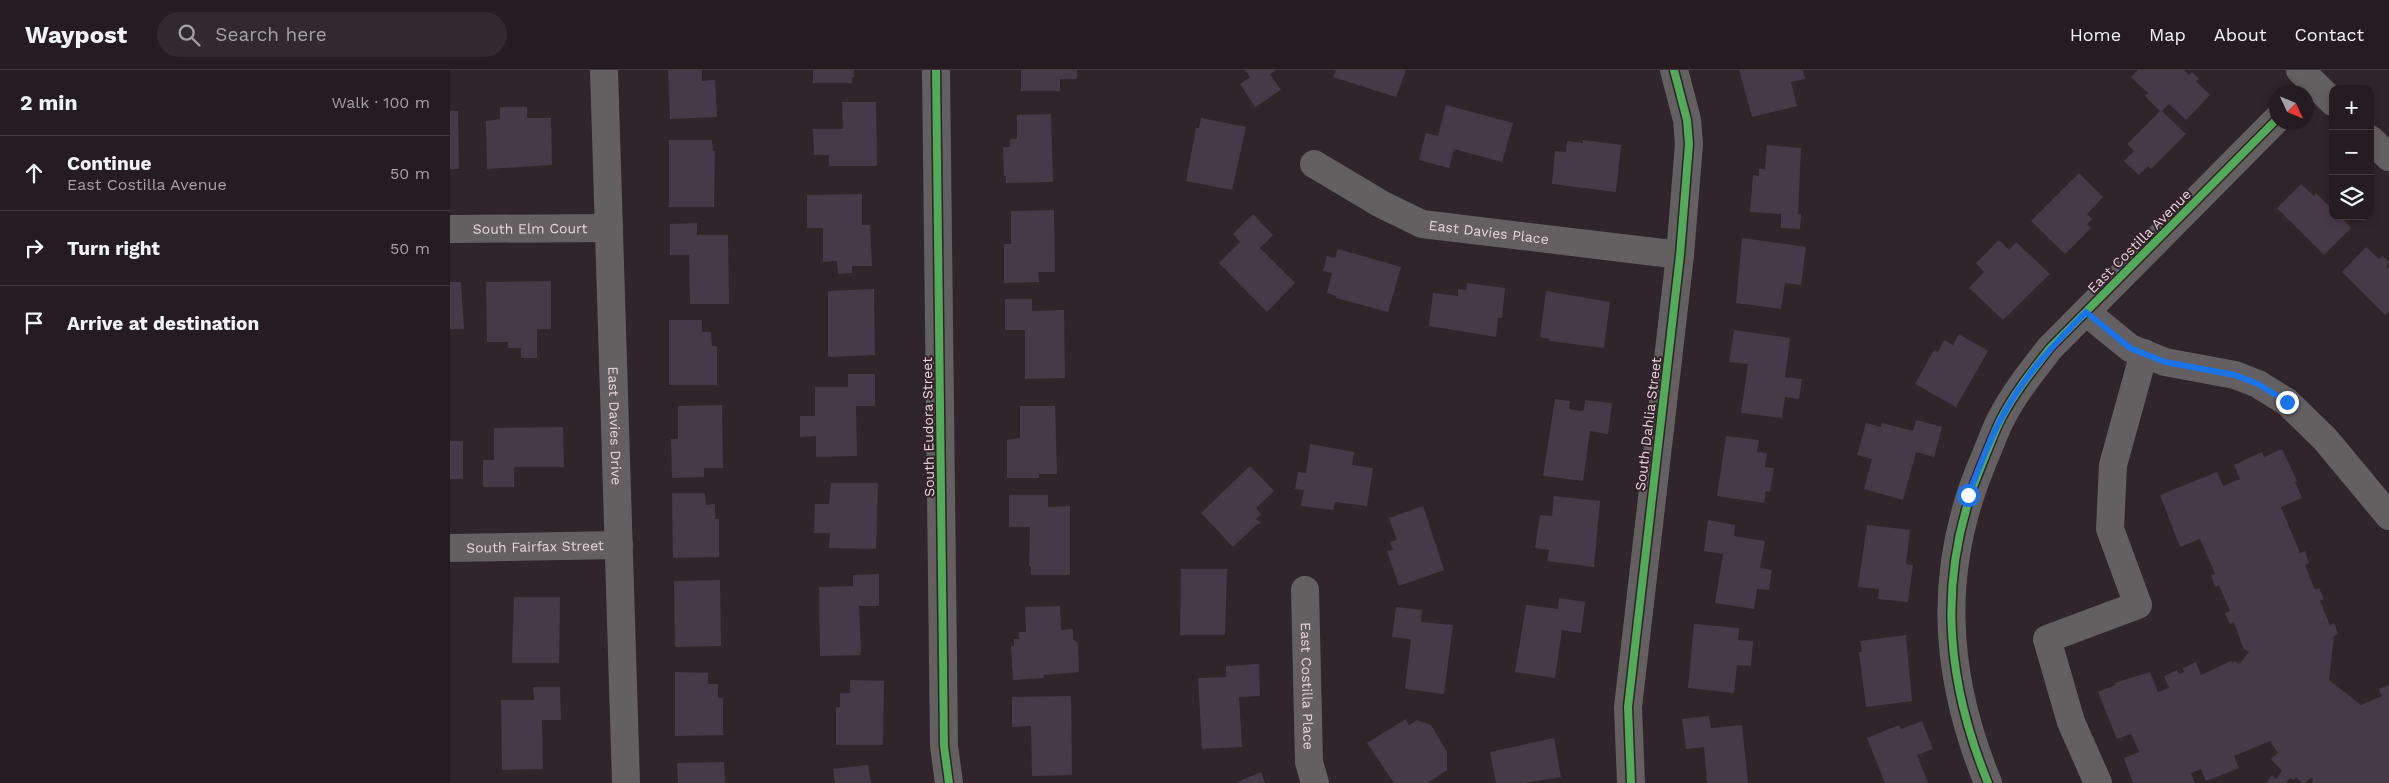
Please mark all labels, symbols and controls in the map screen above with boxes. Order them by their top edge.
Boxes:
search box [157,12,507,57]
text: Waypost [25,21,127,49]
icon: search [175,21,203,49]
text: Search here [215,23,327,46]
text: Home [2070,24,2121,45]
text: Map [2149,24,2186,45]
text: About [2214,24,2266,45]
text: Contact [2294,24,2364,45]
north arrow [2269,85,2314,130]
map controls [2329,85,2374,220]
button: + [2329,85,2374,130]
text: 2 min [20,90,77,115]
text: Walk · 100 m [332,93,430,112]
button: − [2329,130,2374,175]
text: Continue [67,152,151,175]
icon: ahead [20,159,48,187]
text: 50 m [390,164,430,183]
text: East Costilla Avenue [67,175,227,194]
button: layers [2329,175,2374,220]
street label: East Costilla Avenue [2084,186,2194,296]
street label: East Davies Place [1428,217,1550,247]
street label: South Elm Court [473,220,587,237]
icon: right [20,234,48,262]
text: Turn right [67,237,160,260]
text: 50 m [390,239,430,258]
icon: arrive [20,309,48,337]
text: Arrive at destination [67,312,259,335]
street label: South Dahlia Street [1632,356,1664,492]
street label: South Eudora Street [919,357,937,497]
street label: East Davies Drive [605,366,625,485]
route end [2276,391,2299,414]
route start [1957,484,1980,507]
street label: South Fairfax Street [466,537,604,556]
street label: East Costilla Place [1298,622,1317,750]

